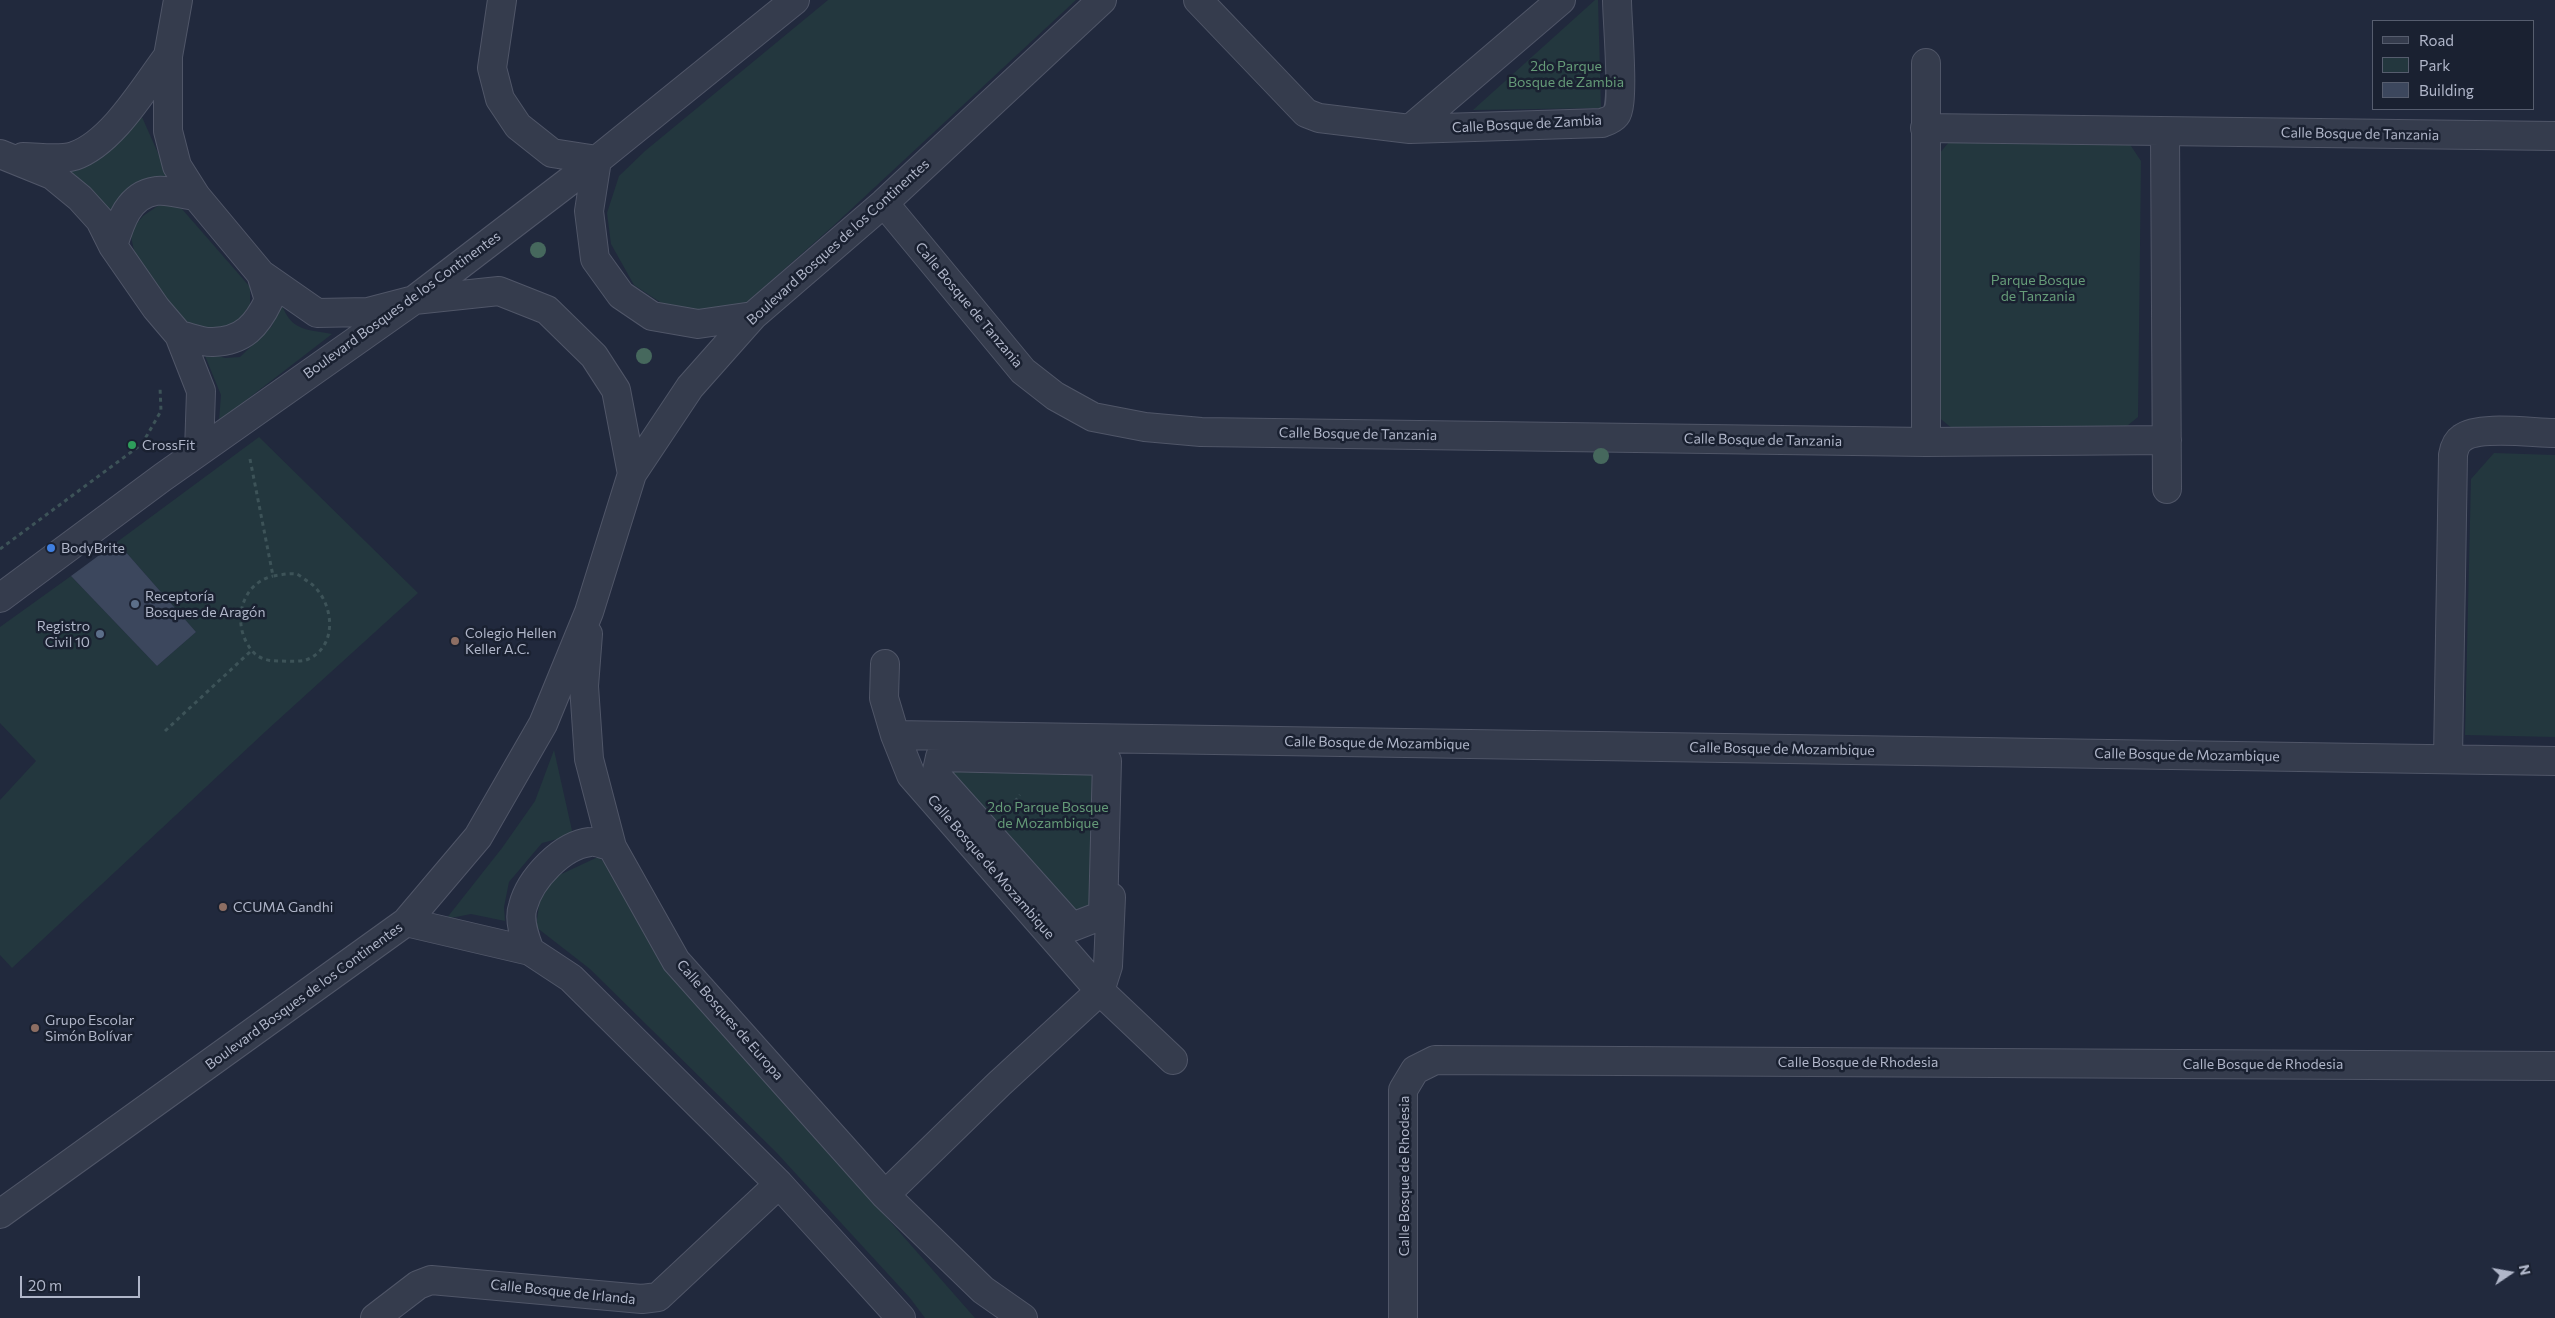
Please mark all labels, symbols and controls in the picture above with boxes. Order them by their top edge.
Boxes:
legend [2372,20,2535,110]
text: Road [2419,31,2454,49]
text: Park [2419,56,2450,74]
park label: 2do Parque Bosque de Zambia [1508,58,1624,90]
text: Building [2419,81,2474,99]
street label: Calle Bosque de Zambia [1452,112,1602,136]
street label: Calle Bosque de Tanzania [2281,124,2439,144]
street label: Boulevard Bosques de los Continentes [743,156,933,328]
street label: Boulevard Bosques de los Continentes [300,228,504,382]
street label: Calle Bosque de Tanzania [912,239,1026,371]
park label: Parque Bosque de Tanzania [1991,272,2085,304]
street label: Calle Bosque de Tanzania [1279,424,1437,444]
street label: Calle Bosque de Tanzania [1684,430,1842,450]
place label: CrossFit [142,437,195,453]
marker: CrossFit [126,439,138,451]
place label: BodyBrite [61,540,125,556]
marker: BodyBrite [45,542,57,554]
place label: Receptoría Bosques de Aragón [145,588,265,620]
marker: Receptoría Bosques de Aragón [129,598,141,610]
place label: Registro Civil 10 [37,618,90,650]
place label: Colegio Hellen Keller A.C. [465,625,557,658]
marker: Registro Civil 10 [94,628,106,640]
marker: Colegio Hellen Keller A.C. [449,635,461,647]
street label: Calle Bosque de Mozambique [1284,733,1470,753]
street label: Calle Bosque de Mozambique [1689,739,1875,759]
street label: Calle Bosque de Mozambique [2094,745,2280,765]
street label: Calle Bosque de Mozambique [924,792,1058,942]
park label: 2do Parque Bosque de Mozambique [987,799,1109,832]
place label: CCUMA Gandhi [233,899,333,915]
marker: CCUMA Gandhi [217,901,229,913]
street label: Boulevard Bosques de los Continentes [202,919,406,1073]
street label: Calle Bosques de Europa [673,956,787,1084]
place label: Grupo Escolar Simón Bolívar [45,1012,134,1044]
marker: Grupo Escolar Simón Bolívar [29,1022,41,1034]
street label: Calle Bosque de Rhodesia [1778,1054,1938,1070]
street label: Calle Bosque de Rhodesia [2183,1056,2343,1072]
street label: Calle Bosque de Rhodesia [1396,1096,1412,1256]
north arrow [2485,1248,2535,1298]
text: N [2516,1263,2535,1277]
scale bar [22,1266,142,1298]
text: 20 m [28,1276,62,1294]
street label: Calle Bosque de Irlanda [490,1276,636,1308]

